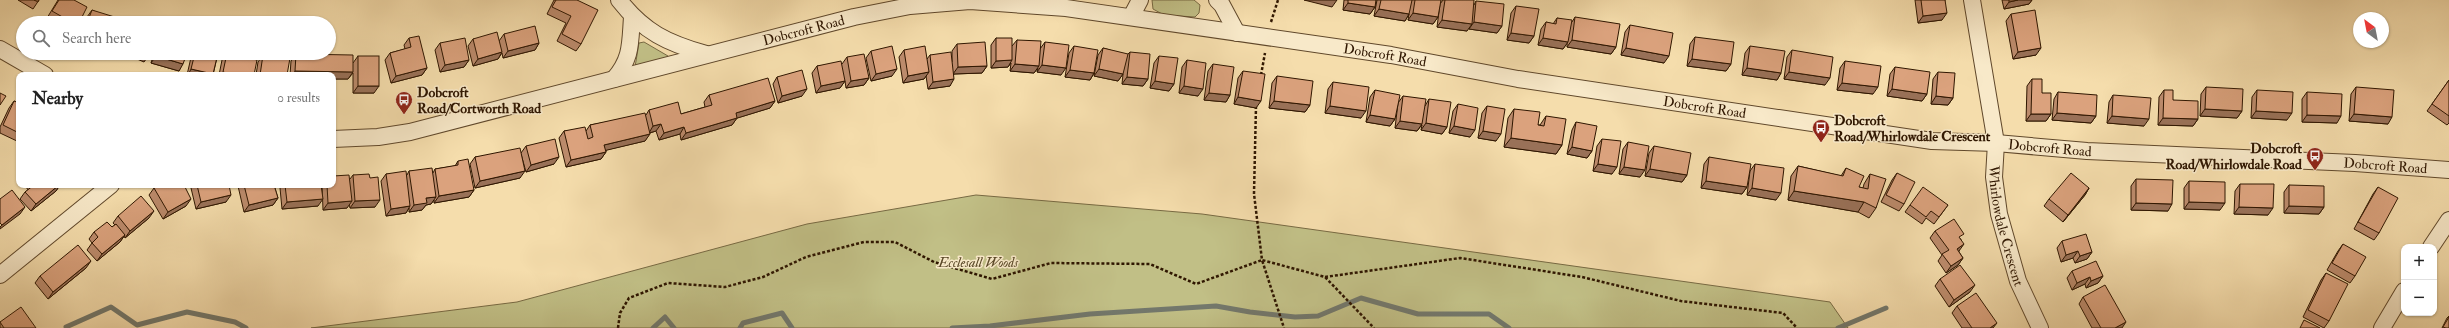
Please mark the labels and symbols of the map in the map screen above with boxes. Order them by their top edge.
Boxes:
street label: Dobcroft Road [761,11,846,49]
north arrow [2353,12,2389,48]
street label: Dobcroft Road [1342,40,1428,70]
place label: Dobcroft Road/Cortworth Road [417,84,541,117]
bus stop icon: Dobcroft Road/Cortworth Road [394,90,414,115]
street label: Dobcroft Road [1662,92,1748,122]
place label: Dobcroft Road/Whirlowdale Crescent [1834,112,1991,145]
bus stop icon: Dobcroft Road/Whirlowdale Crescent [1811,118,1831,143]
street label: Dobcroft Road [2007,136,2092,160]
place label: Dobcroft Road/Whirlowdale Road [2166,140,2302,173]
bus stop icon: Dobcroft Road/Whirlowdale Road [2305,146,2325,171]
street label: Dobcroft Road [2343,154,2428,177]
street label: Whirlowdale Crescent [1985,164,2028,289]
park label: Ecclesall Woods [937,254,1019,271]

